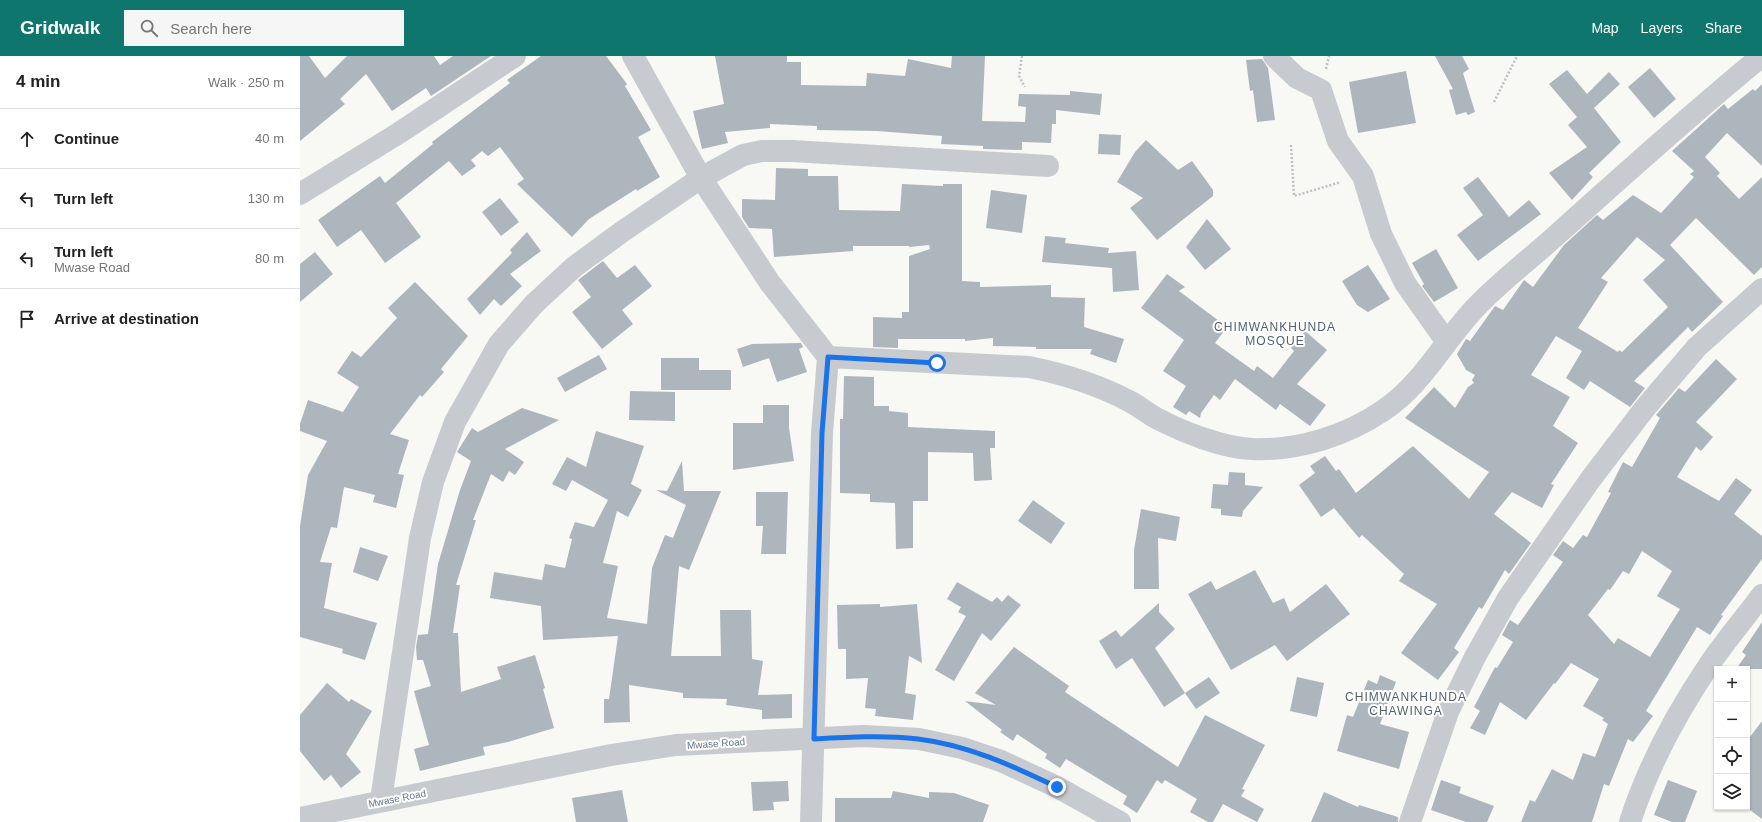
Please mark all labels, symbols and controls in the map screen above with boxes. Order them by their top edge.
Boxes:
search box [124,10,404,46]
text: Gridwalk [20,17,100,38]
icon: search [138,17,160,39]
text: Search here [170,20,252,37]
text: Map [1591,20,1619,36]
text: Layers [1641,20,1683,36]
text: Share [1705,20,1742,36]
text: 4 min [16,72,60,91]
text: Walk · 250 m [208,75,284,90]
icon: ahead [16,128,38,150]
text: Continue [54,130,119,147]
text: 40 m [255,131,284,146]
icon: left [16,188,38,210]
text: Turn left [54,190,113,207]
text: 130 m [248,191,284,206]
text: Turn left [54,243,113,260]
icon: left [16,248,38,270]
text: 80 m [255,251,284,266]
text: Mwase Road [54,260,130,275]
icon: arrive [16,308,38,330]
text: Arrive at destination [54,310,199,327]
district label: CHIMWANKHUNDA MOSQUE [1214,320,1336,348]
route start [928,354,946,372]
map controls [1714,666,1750,810]
button: + [1714,666,1750,702]
district label: CHIMWANKHUNDA CHAWINGA [1345,690,1467,718]
button: − [1714,702,1750,738]
street label: Mwase Road [687,736,746,751]
button: locate [1714,738,1750,774]
button: layers [1714,774,1750,810]
route end [1048,778,1066,796]
street label: Mwase Road [367,788,427,809]

